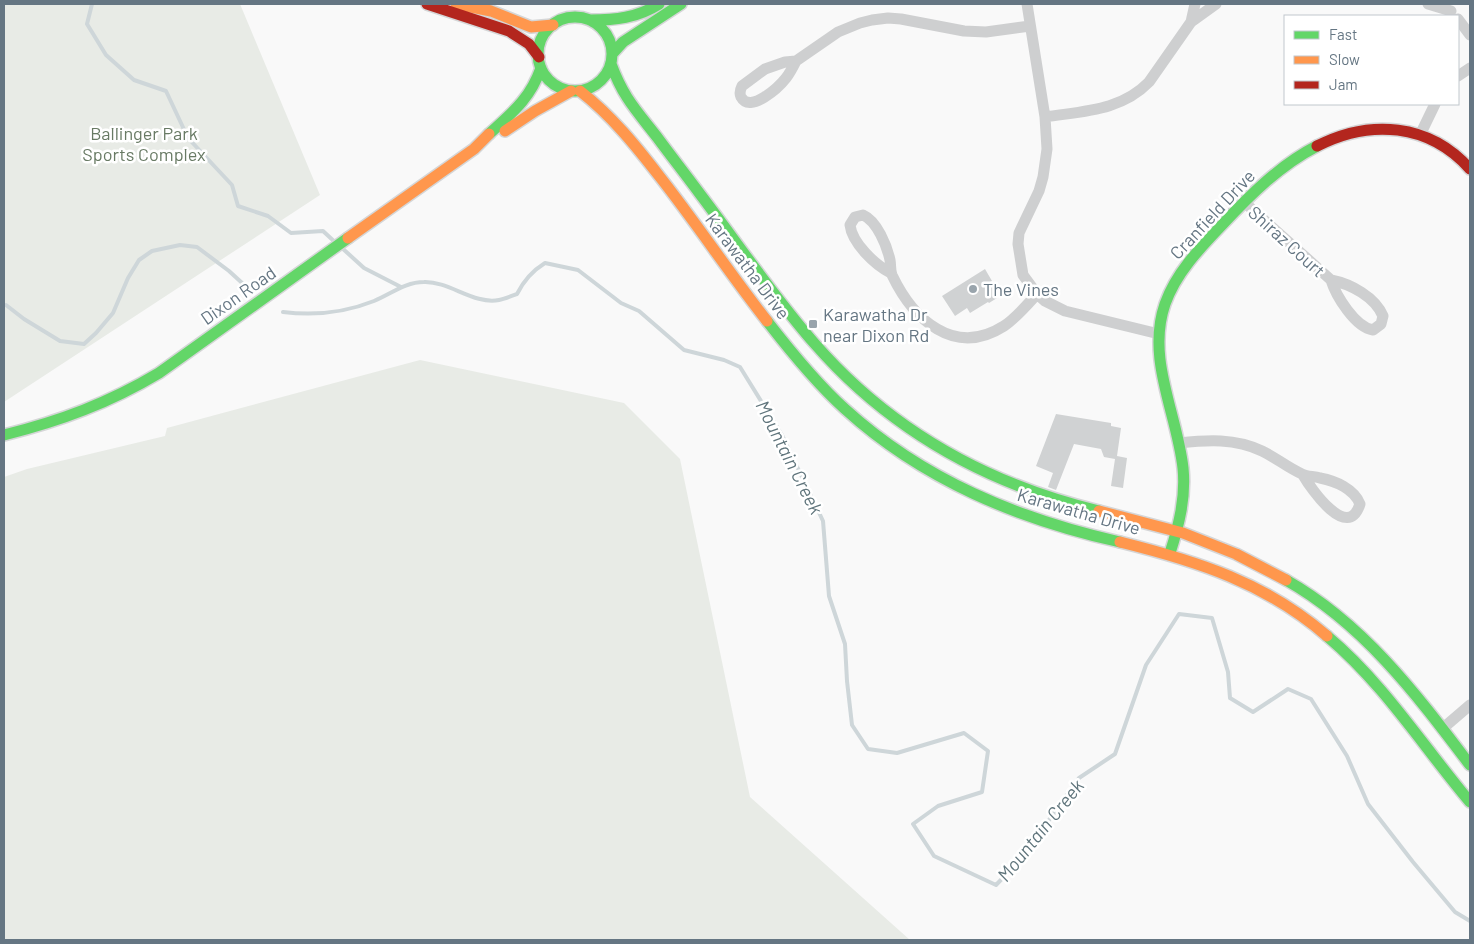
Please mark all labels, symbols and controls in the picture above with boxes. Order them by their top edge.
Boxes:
legend [1284,15,1459,105]
text: Fast [1329,25,1357,43]
text: Slow [1329,50,1360,68]
text: Jam [1329,75,1358,93]
park label: Ballinger Park Sports Complex [82,122,206,165]
street label: Cranfield Drive [1165,165,1259,263]
street label: Shiraz Court [1244,201,1330,281]
street label: Karawatha Drive [701,209,795,323]
street label: Dixon Road [196,261,280,329]
place label: The Vines [983,278,1059,300]
marker: The Vines [967,283,979,295]
place label: Karawatha Dr near Dixon Rd [823,303,929,346]
marker: Karawatha Dr near Dixon Rd [807,318,819,330]
water label: Mountain Creek [751,396,829,518]
street label: Karawatha Drive [1015,483,1143,539]
water label: Mountain Creek [992,774,1089,886]

